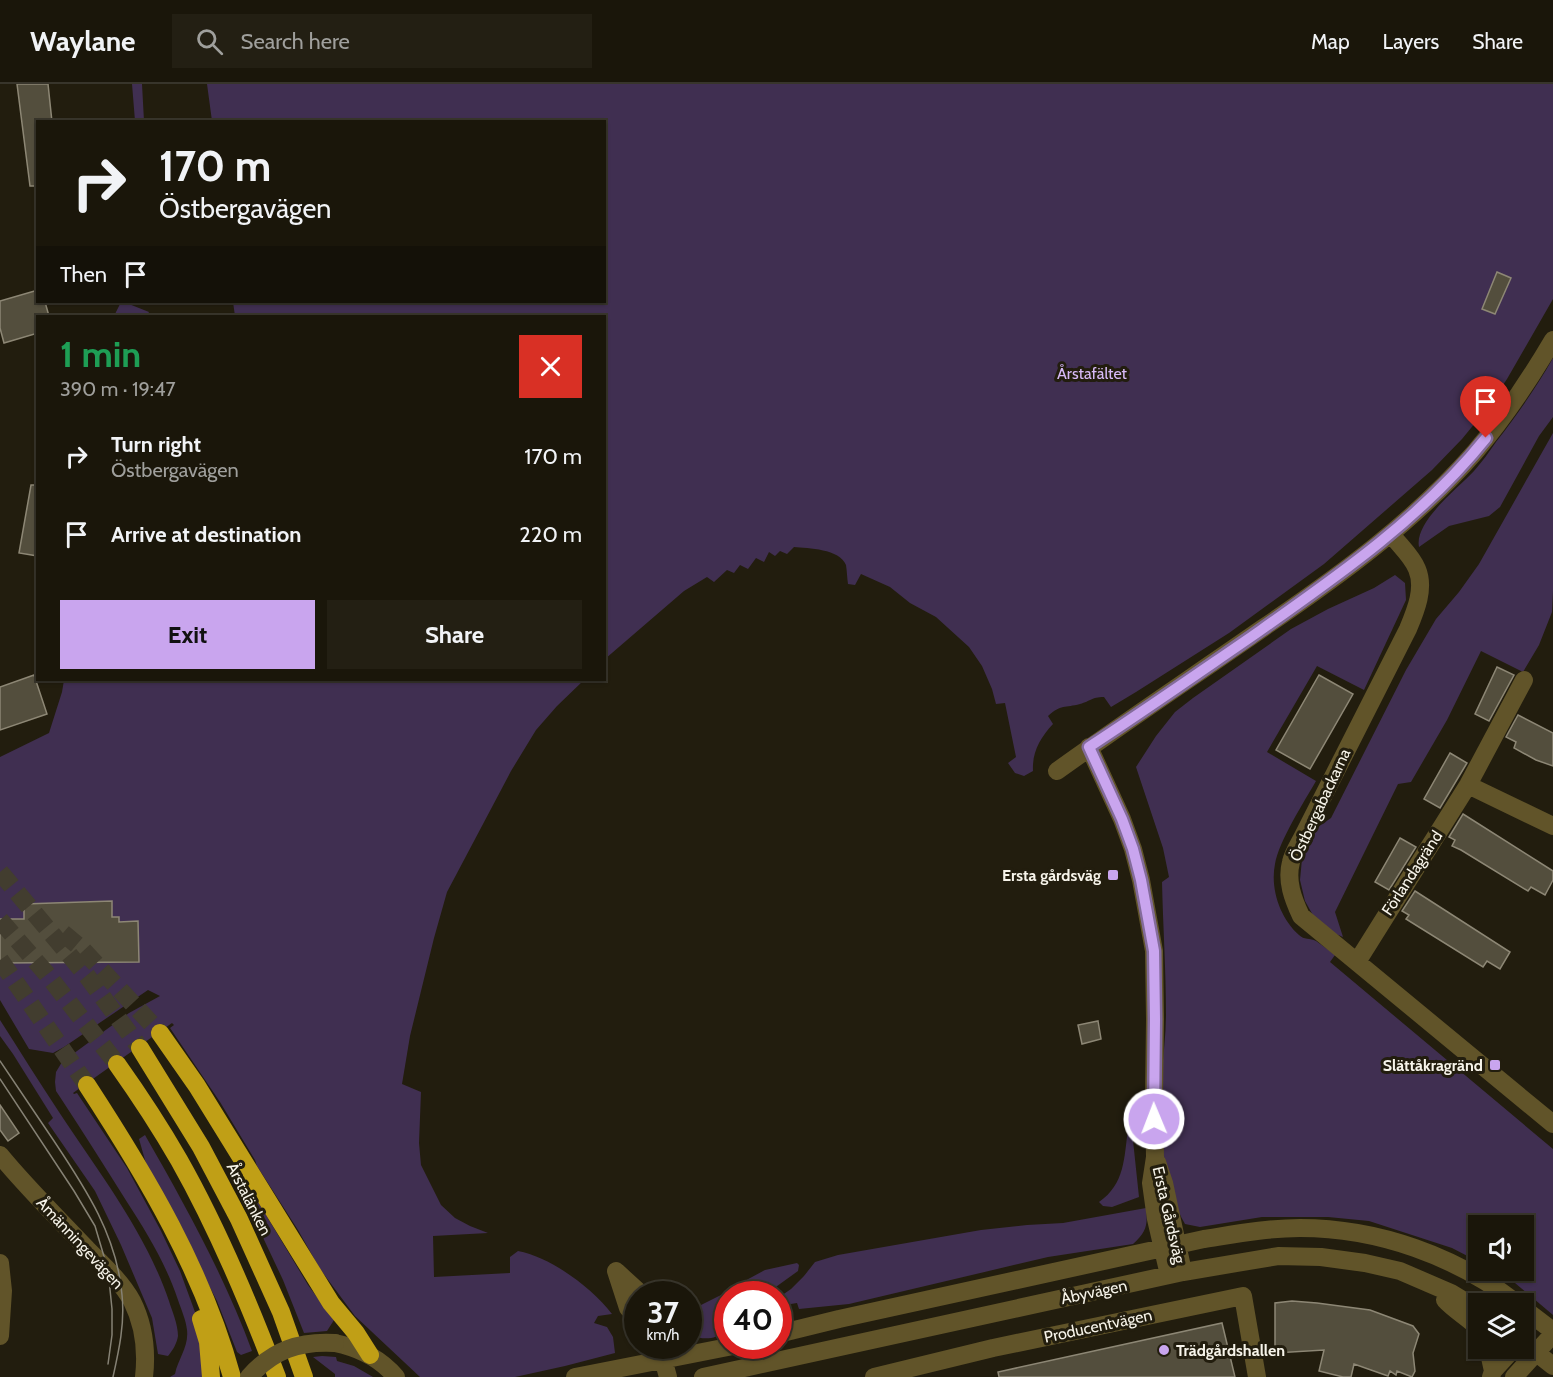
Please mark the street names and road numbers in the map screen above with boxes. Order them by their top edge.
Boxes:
street label: Östbergabackarna [1286,745,1355,864]
street label: Förlandagränd [1378,827,1446,919]
street label: Årstalänken [223,1160,275,1239]
street label: Ersta Gårdsväg [1149,1164,1190,1267]
street label: Åmänningevägen [33,1193,127,1293]
street label: Åbyvägen [1059,1276,1129,1308]
street label: Producentvägen [1042,1305,1154,1347]

